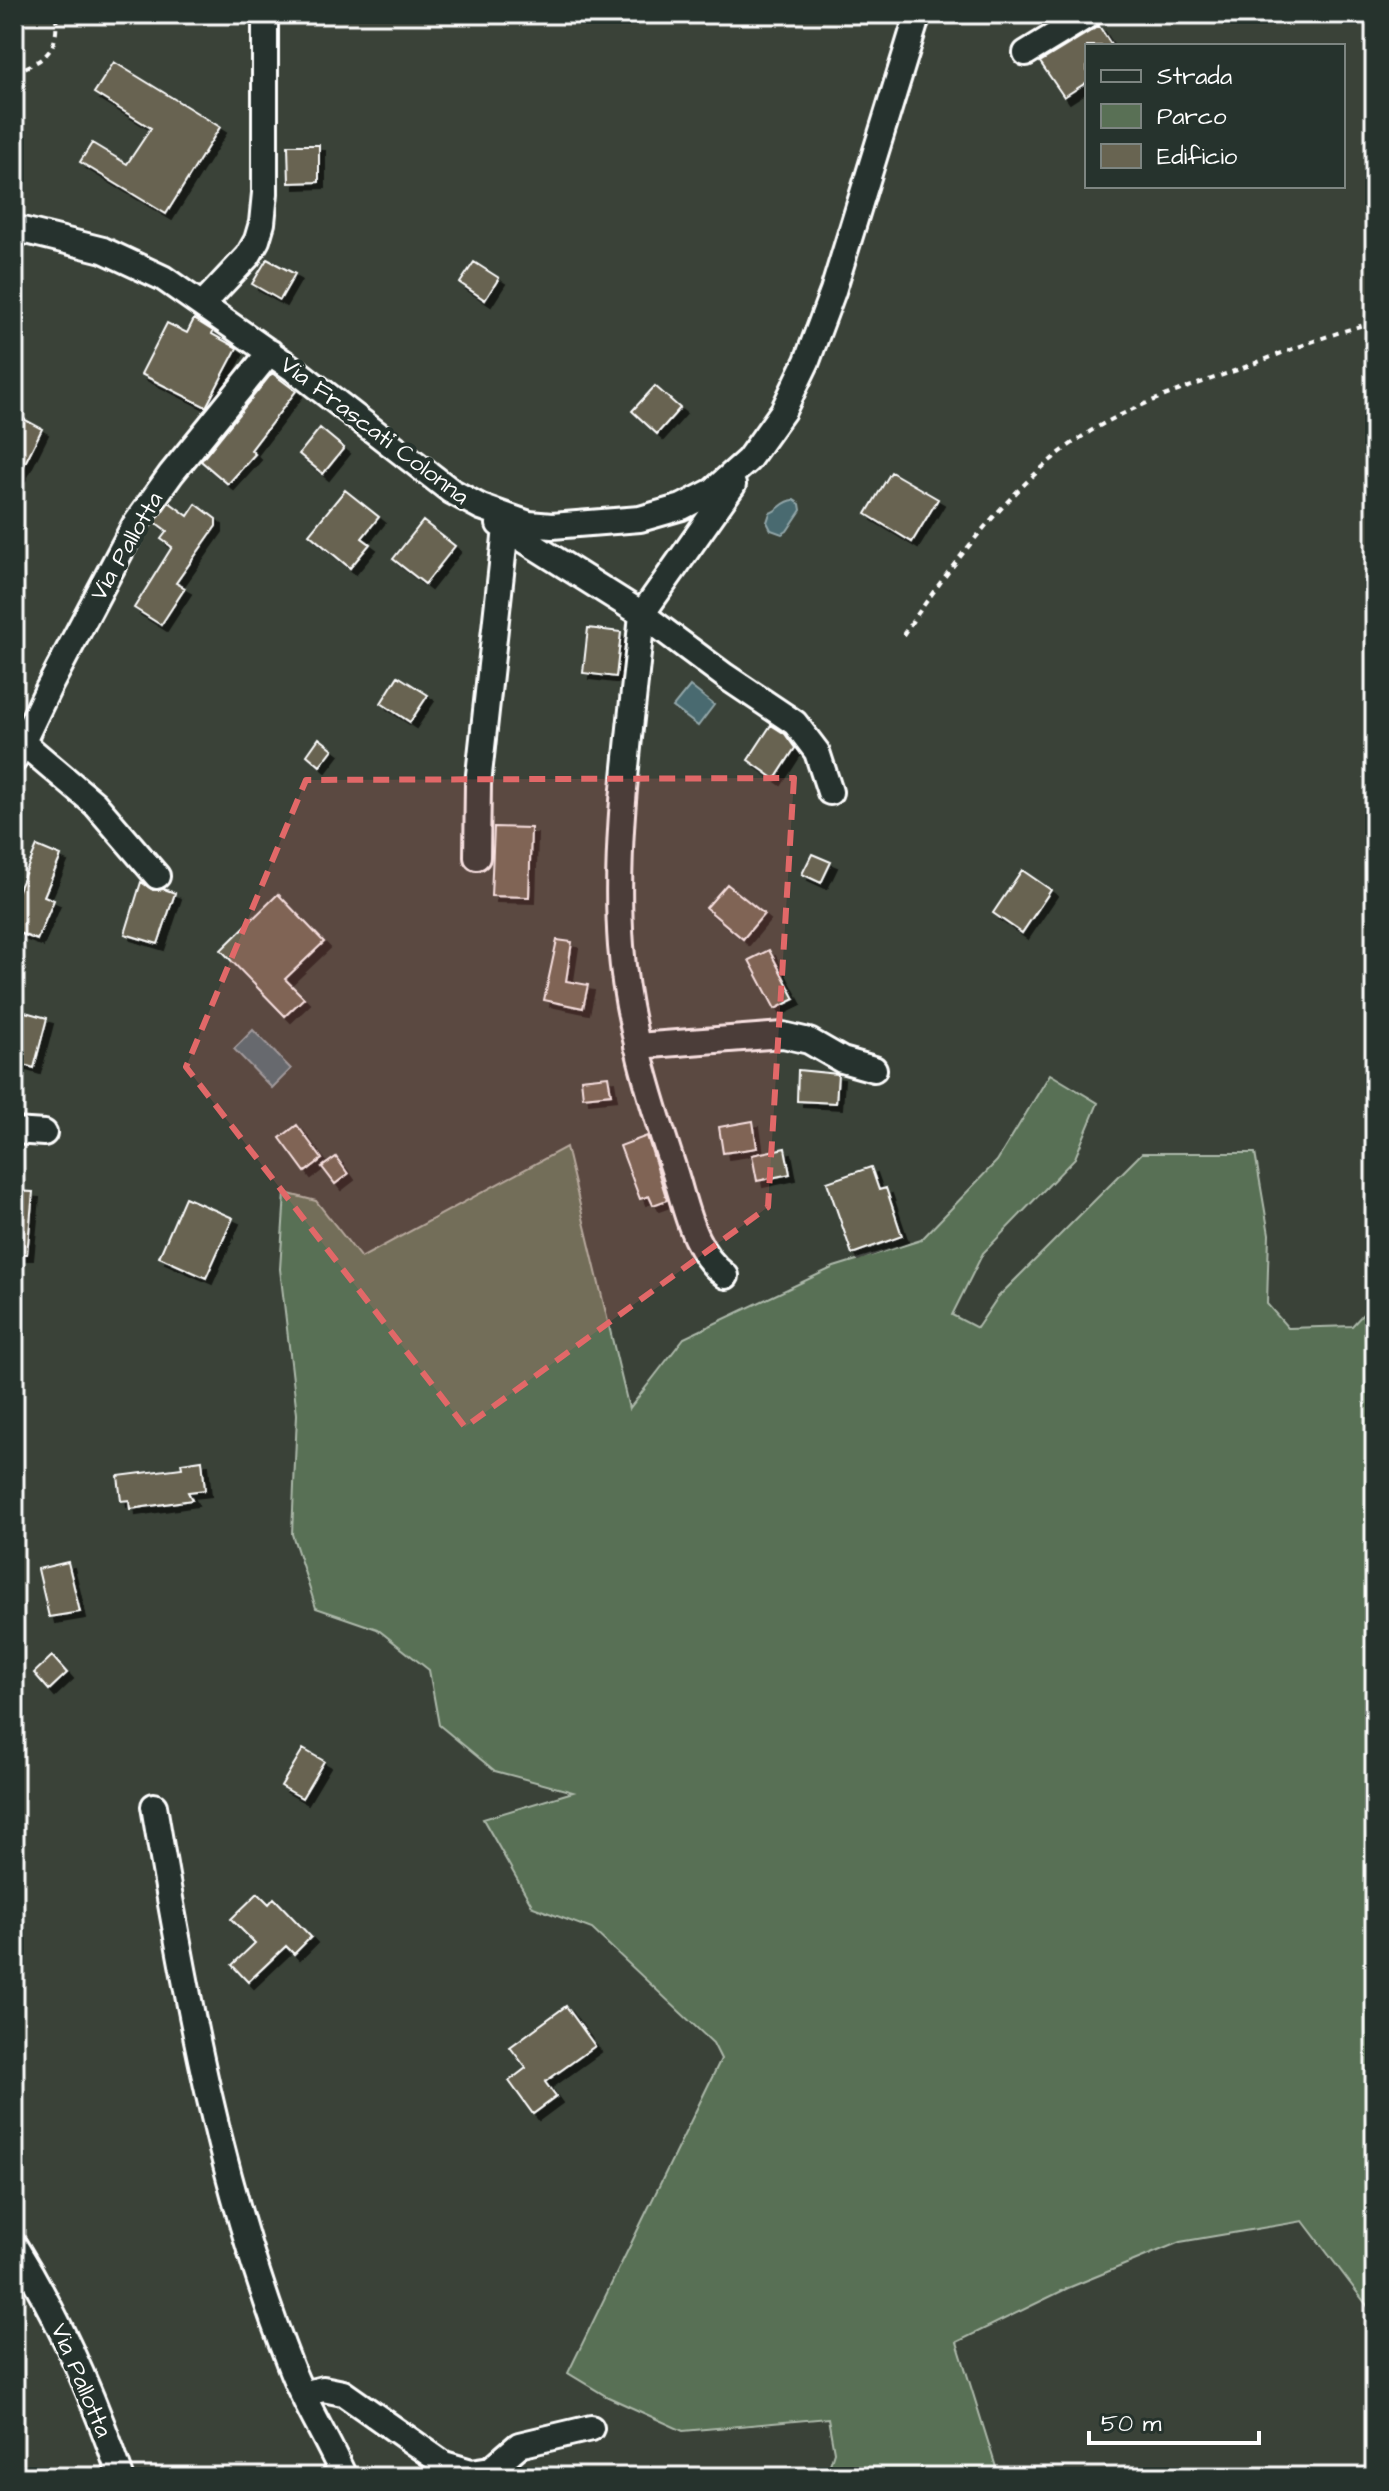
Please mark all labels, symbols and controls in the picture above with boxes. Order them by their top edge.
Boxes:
legend [1085,44,1345,188]
text: Strada [1157,60,1232,94]
text: Parco [1157,100,1227,134]
text: Edificio [1157,140,1238,174]
street label: Via Frascati Colonna [273,348,476,513]
street label: Via Pallotta [82,486,172,607]
street label: Via Pallotta [42,2318,120,2443]
scale bar [1089,2395,1259,2445]
text: 50 m [1101,2407,1162,2441]

